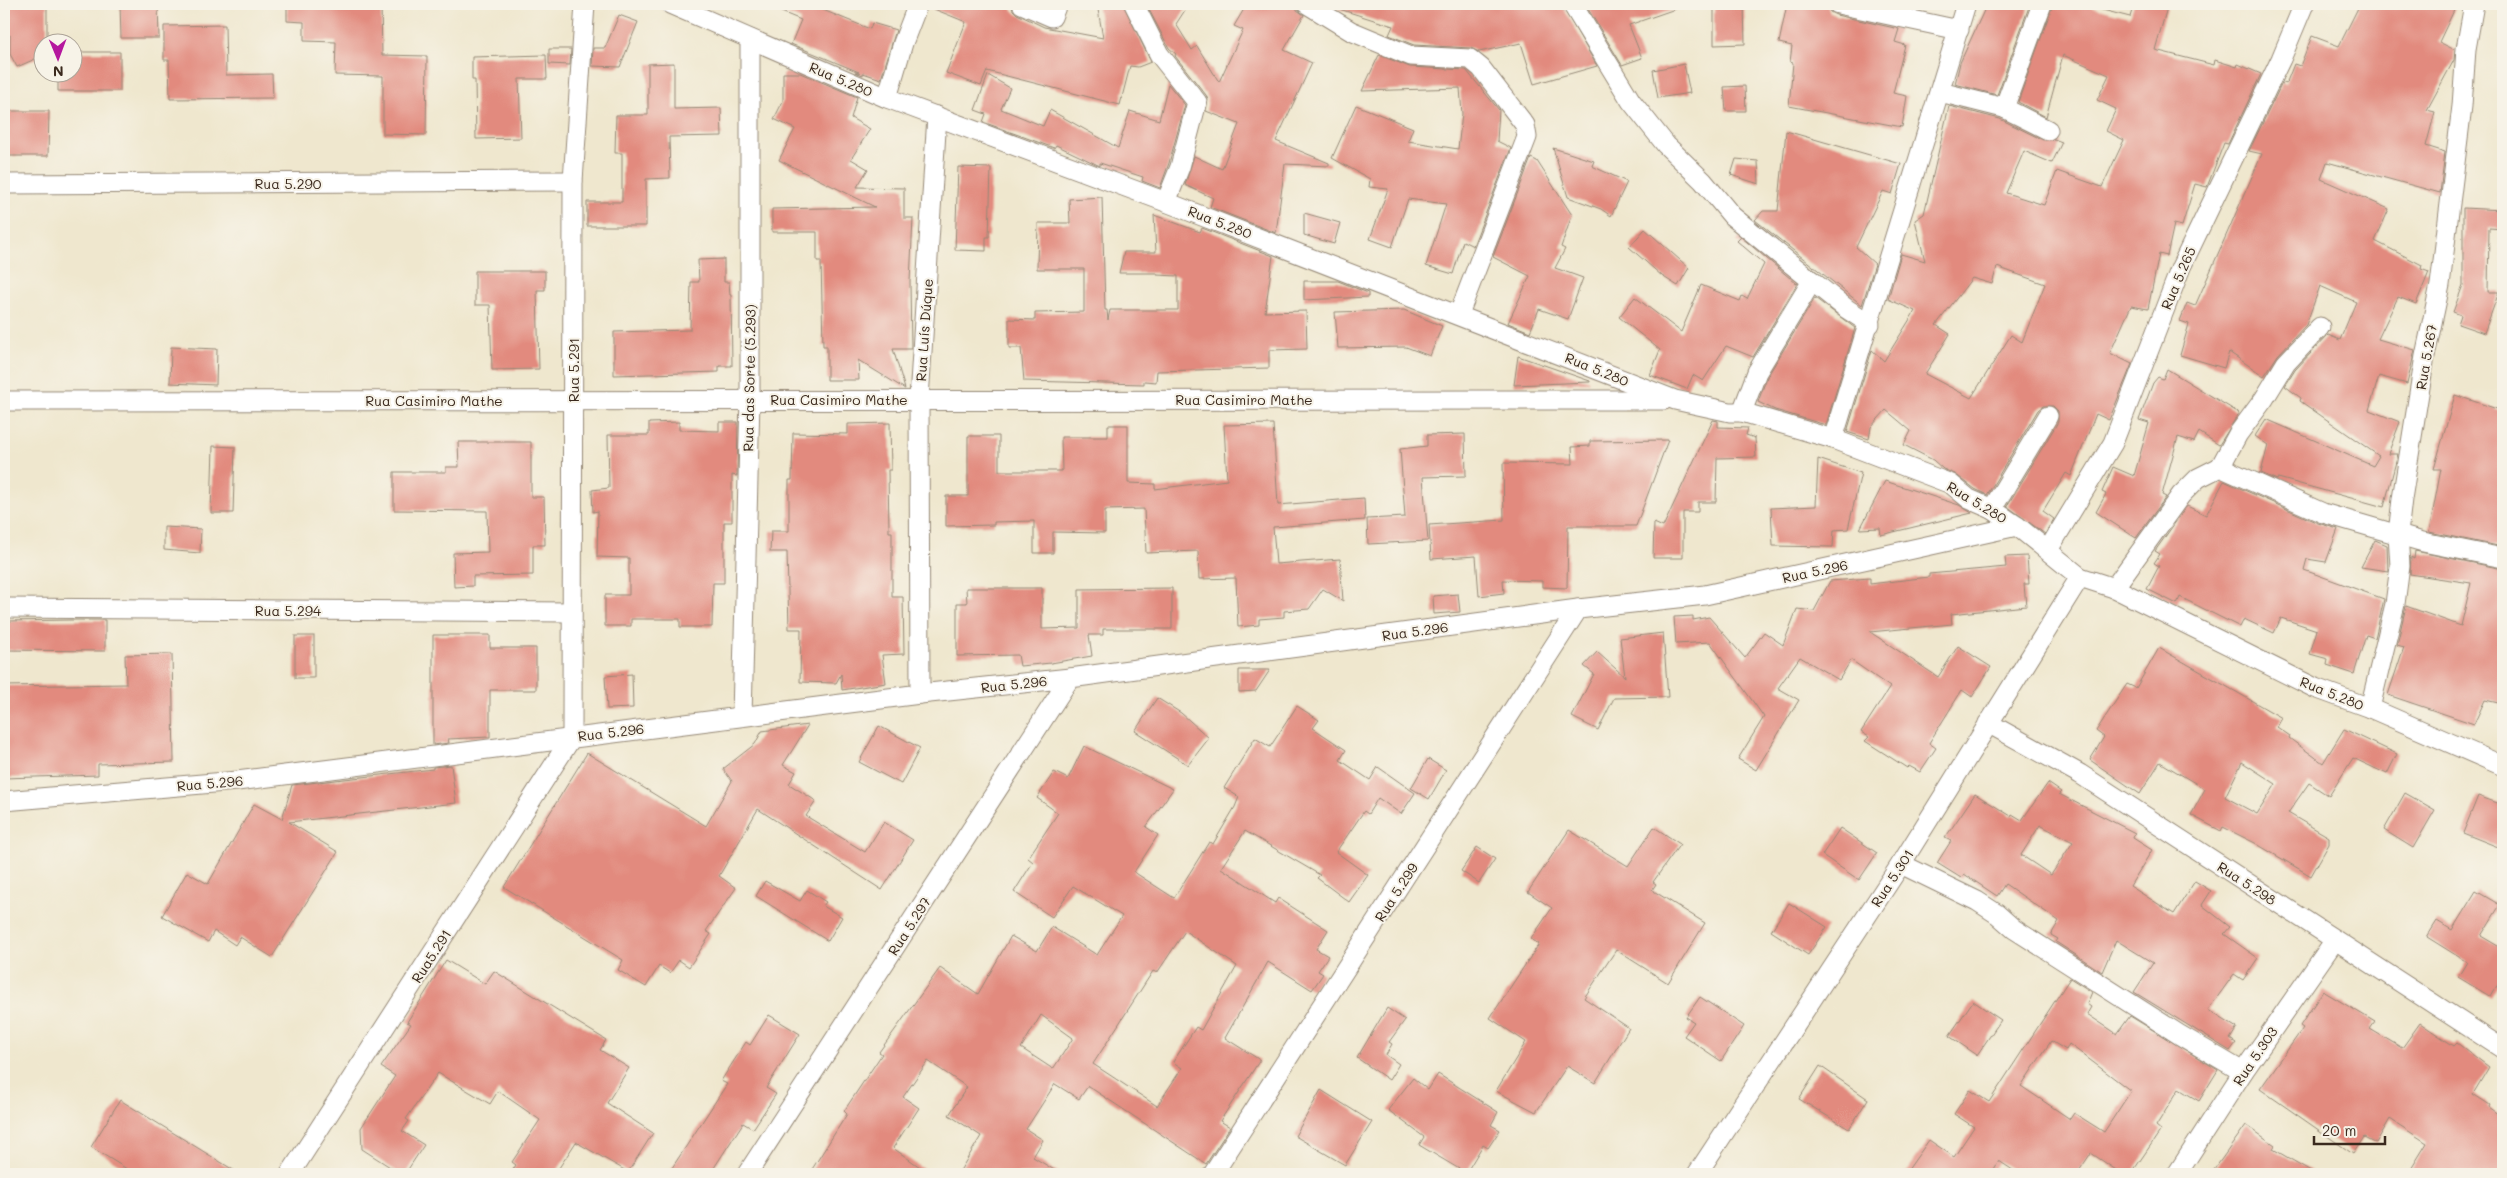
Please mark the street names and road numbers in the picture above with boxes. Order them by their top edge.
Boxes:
street label: Rua 5.280 [806,57,876,101]
street label: Rua 5.290 [255,174,322,193]
street label: Rua 5.280 [1185,201,1255,243]
street label: Rua 5.265 [2156,244,2200,312]
street label: Rua Luís Dúque [911,278,937,382]
street label: Rua das Sorte (5.293) [738,304,760,452]
street label: Rua 5.267 [2411,323,2441,391]
street label: Rua 5.291 [564,338,583,402]
street label: Rua 5.280 [1562,348,1632,391]
street label: Rua Casimiro Mathe [770,390,908,409]
street label: Rua Casimiro Mathe [1175,390,1313,409]
street label: Rua Casimiro Mathe [365,391,503,410]
street label: Rua 5.280 [1943,477,2011,528]
street label: Rua 5.296 [1780,555,1850,587]
street label: Rua 5.294 [255,601,322,620]
street label: Rua 5.296 [1381,617,1449,645]
street label: Rua 5.296 [980,671,1048,697]
street label: Rua 5.280 [2297,672,2367,715]
street label: Rua 5.296 [577,719,645,745]
street label: Rua 5.296 [176,771,244,795]
street label: Rua 5.301 [1866,845,1918,911]
street label: Rua 5.298 [2214,857,2280,909]
street label: Rua 5.299 [1370,859,1422,925]
street label: Rua 5.297 [883,893,935,959]
street label: Rua5.291 [407,926,455,986]
street label: Rua 5.303 [2228,1023,2282,1089]

